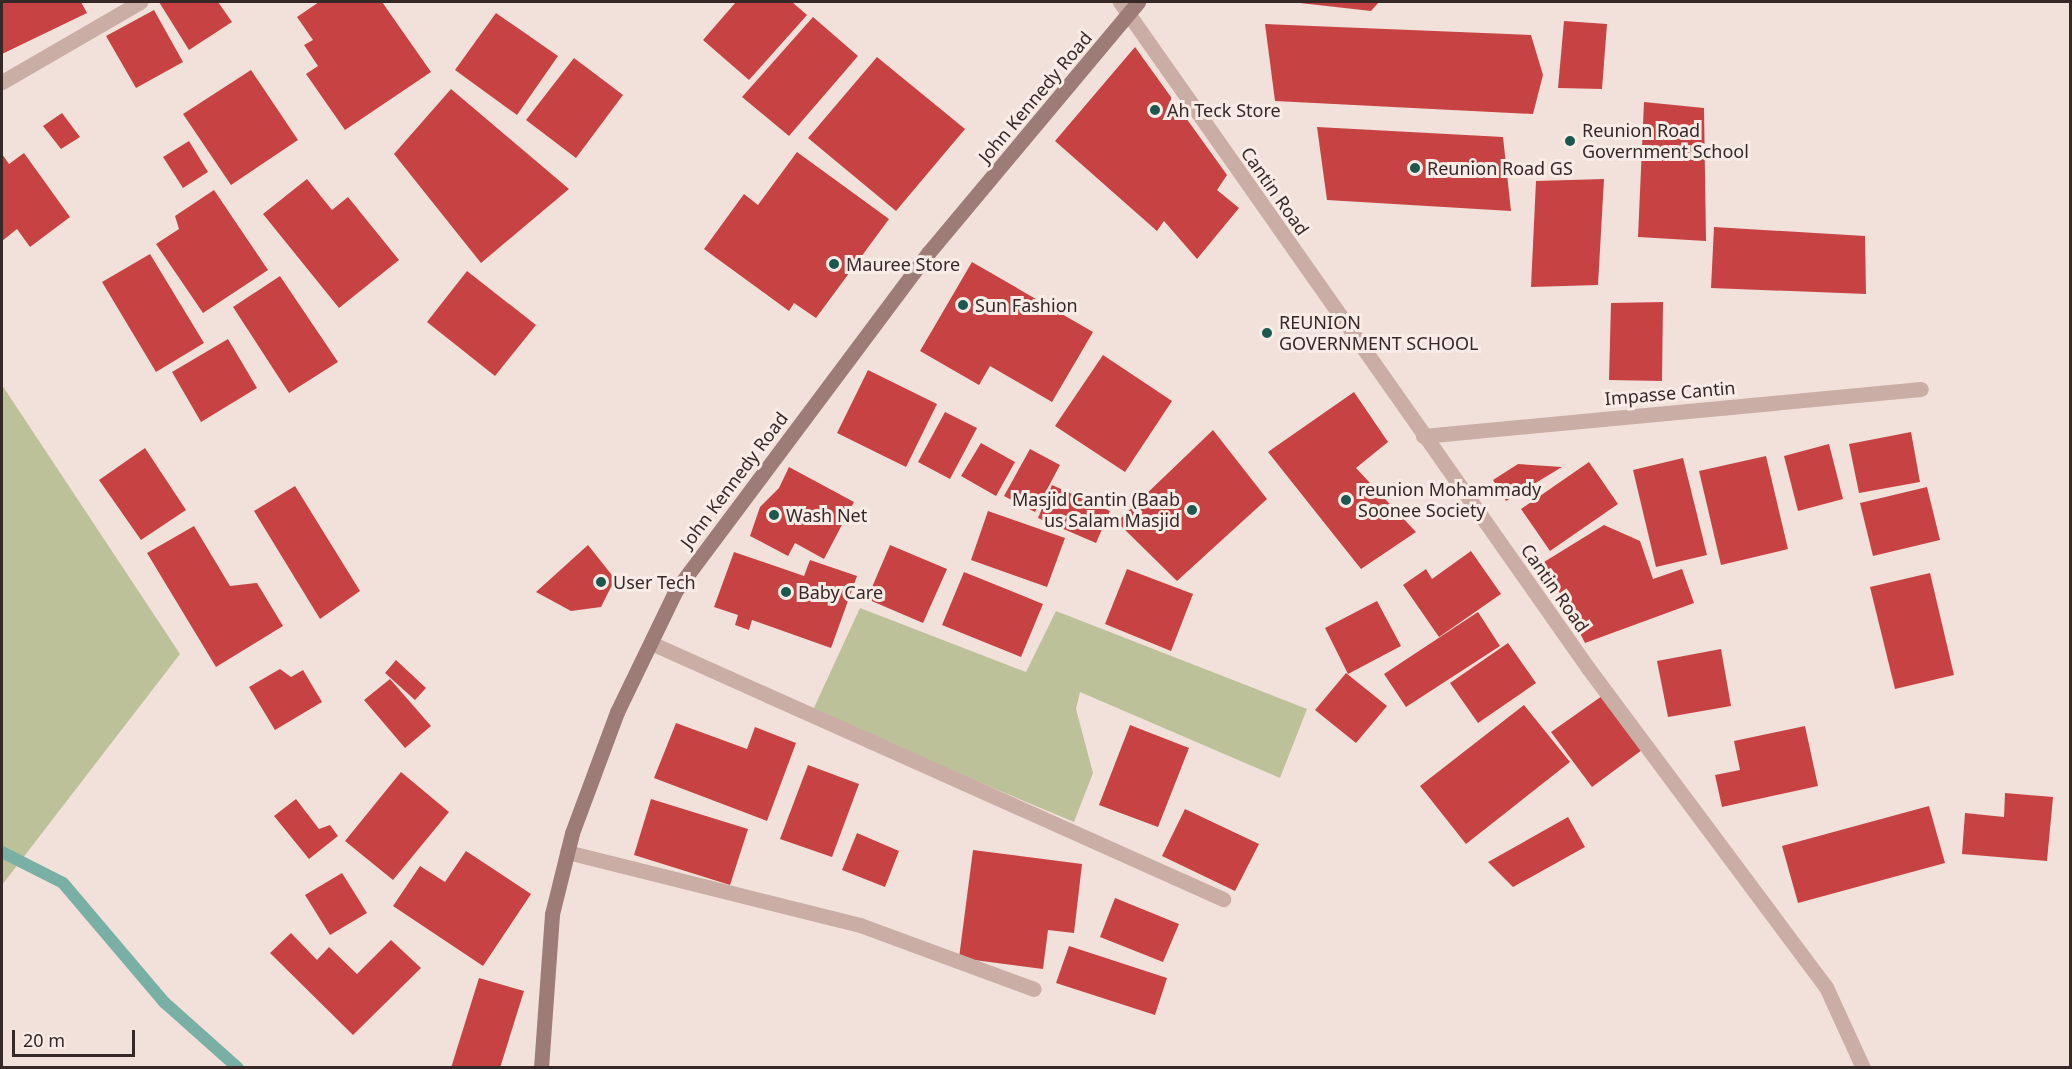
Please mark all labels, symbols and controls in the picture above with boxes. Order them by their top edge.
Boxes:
street label: John Kennedy Road [974,27,1096,167]
place label: Ah Teck Store [1167,99,1281,121]
marker: Ah Teck Store [1148,103,1162,117]
place label: Reunion Road Government School [1582,120,1749,162]
marker: Reunion Road Government School [1563,134,1577,148]
street label: Cantin Road [1237,143,1313,239]
place label: Reunion Road GS [1427,157,1573,179]
marker: Reunion Road GS [1408,161,1422,175]
place label: Mauree Store [846,253,960,275]
marker: Mauree Store [827,257,841,271]
place label: Sun Fashion [975,294,1078,316]
marker: Sun Fashion [956,298,970,312]
place label: REUNION GOVERNMENT SCHOOL [1279,312,1479,354]
marker: REUNION GOVERNMENT SCHOOL [1260,326,1274,340]
street label: Impasse Cantin [1604,377,1736,409]
street label: John Kennedy Road [676,408,792,552]
place label: reunion Mohammady Soonee Society [1358,479,1541,522]
place label: Masjid Cantin (Baab us Salam Masjid [1012,489,1180,532]
marker: reunion Mohammady Soonee Society [1339,493,1353,507]
marker: Masjid Cantin (Baab us Salam Masjid [1185,503,1199,517]
place label: Wash Net [786,504,867,526]
marker: Wash Net [767,508,781,522]
street label: Cantin Road [1517,540,1593,636]
place label: User Tech [613,571,696,593]
marker: User Tech [594,575,608,589]
place label: Baby Care [798,581,883,603]
marker: Baby Care [779,585,793,599]
scale bar [15,1018,138,1056]
text: 20 m [23,1028,65,1052]

